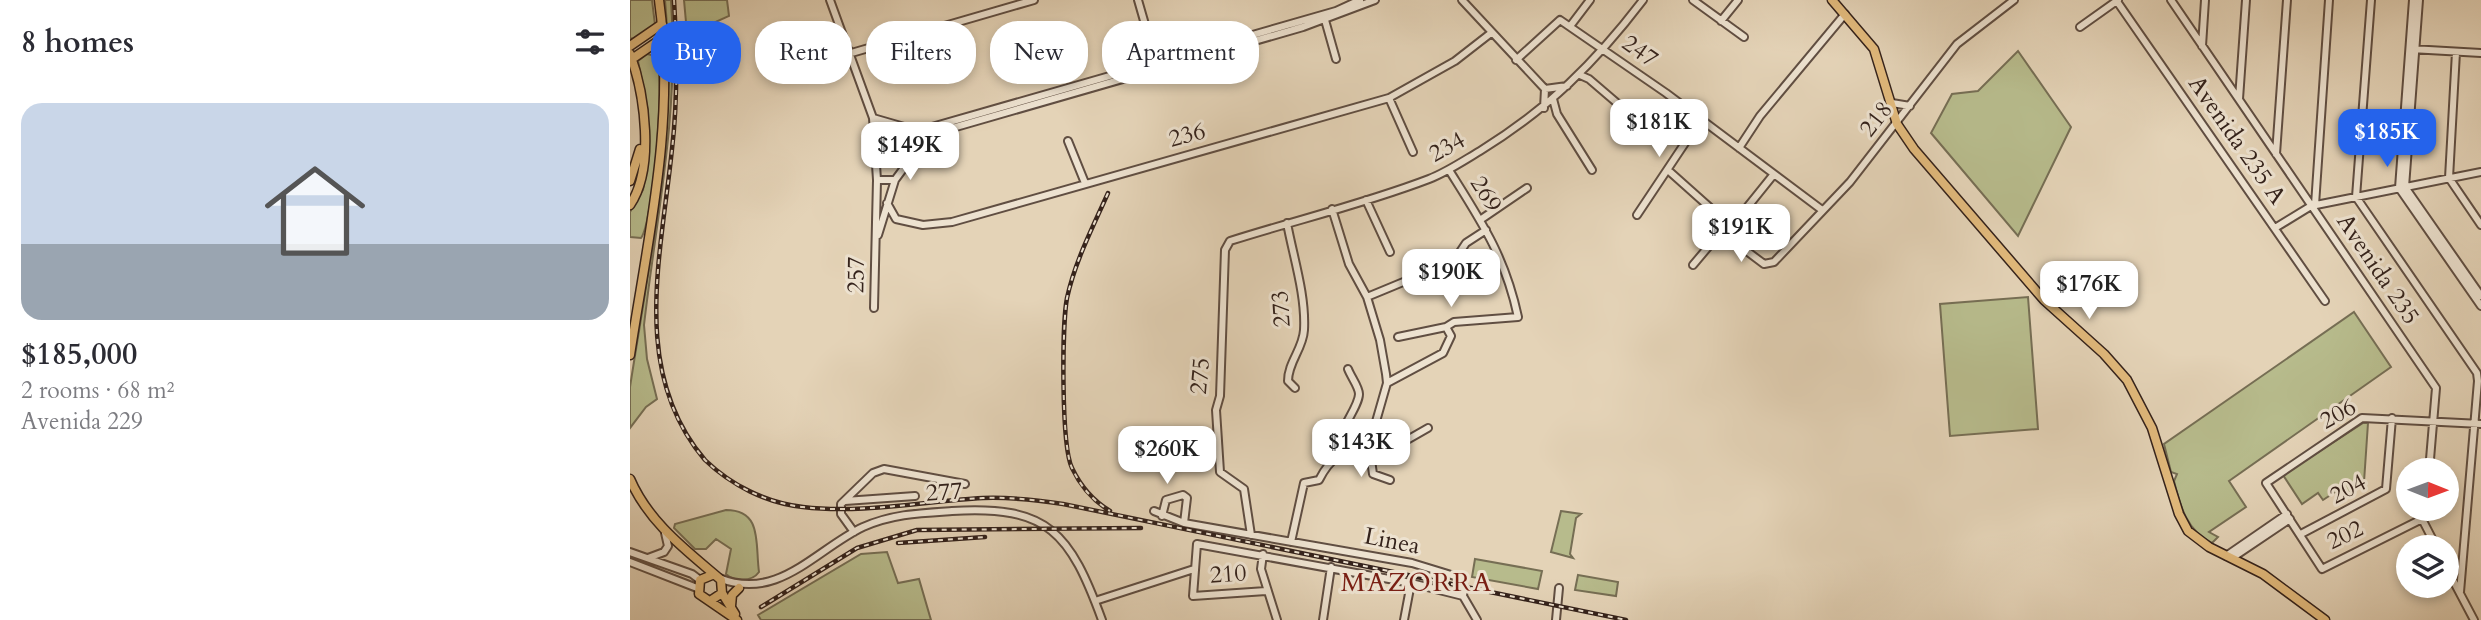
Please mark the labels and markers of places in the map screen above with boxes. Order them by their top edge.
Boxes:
pin: $181K [1610,100,1708,159]
pin: $185K [2338,110,2436,169]
pin: $149K [861,122,959,182]
pin: $191K [1692,204,1790,264]
pin: $190K [1402,250,1500,309]
pin: $176K [2040,262,2138,321]
pin: $143K [1312,420,1410,479]
pin: $260K [1118,426,1216,486]

